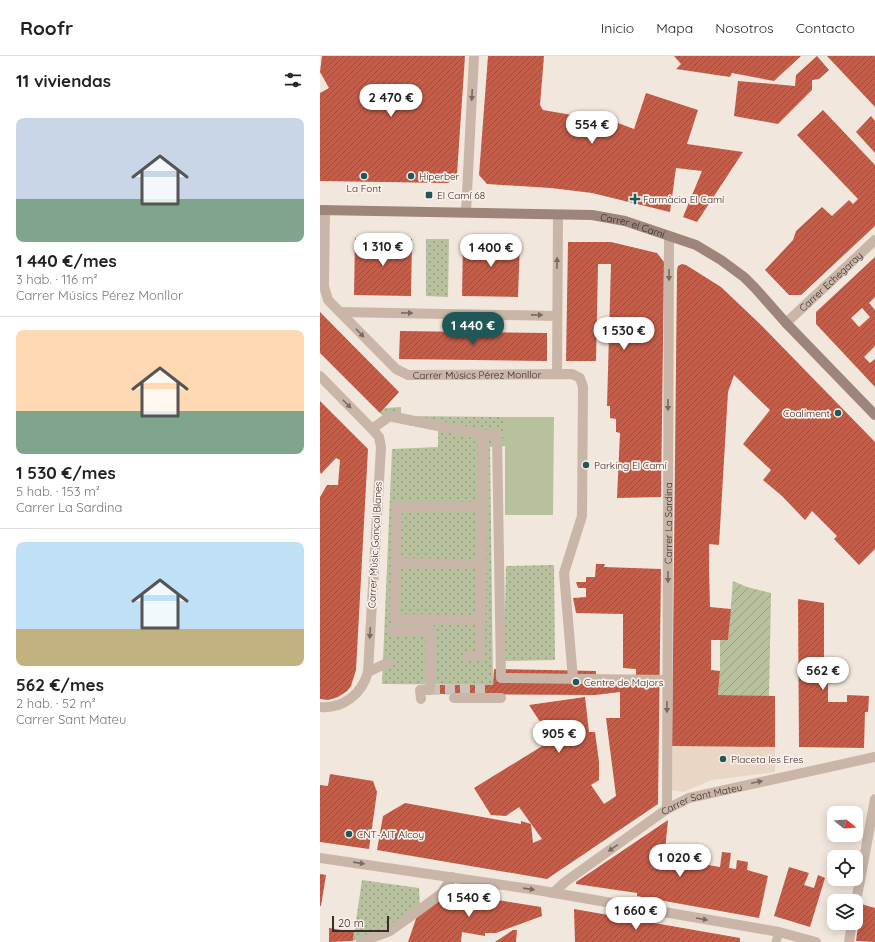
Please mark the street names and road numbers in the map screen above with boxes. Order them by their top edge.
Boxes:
street label: Carrer el Camí [599,210,668,241]
street label: Carrer Echegaray [796,249,865,314]
street label: Carrer Músics Pérez Monllor [413,368,542,381]
street label: Carrer Músic Gonçal Blanes [365,481,385,609]
street label: Carrer La Sardina [661,482,675,564]
street label: Carrer Sant Mateu [658,780,743,818]

